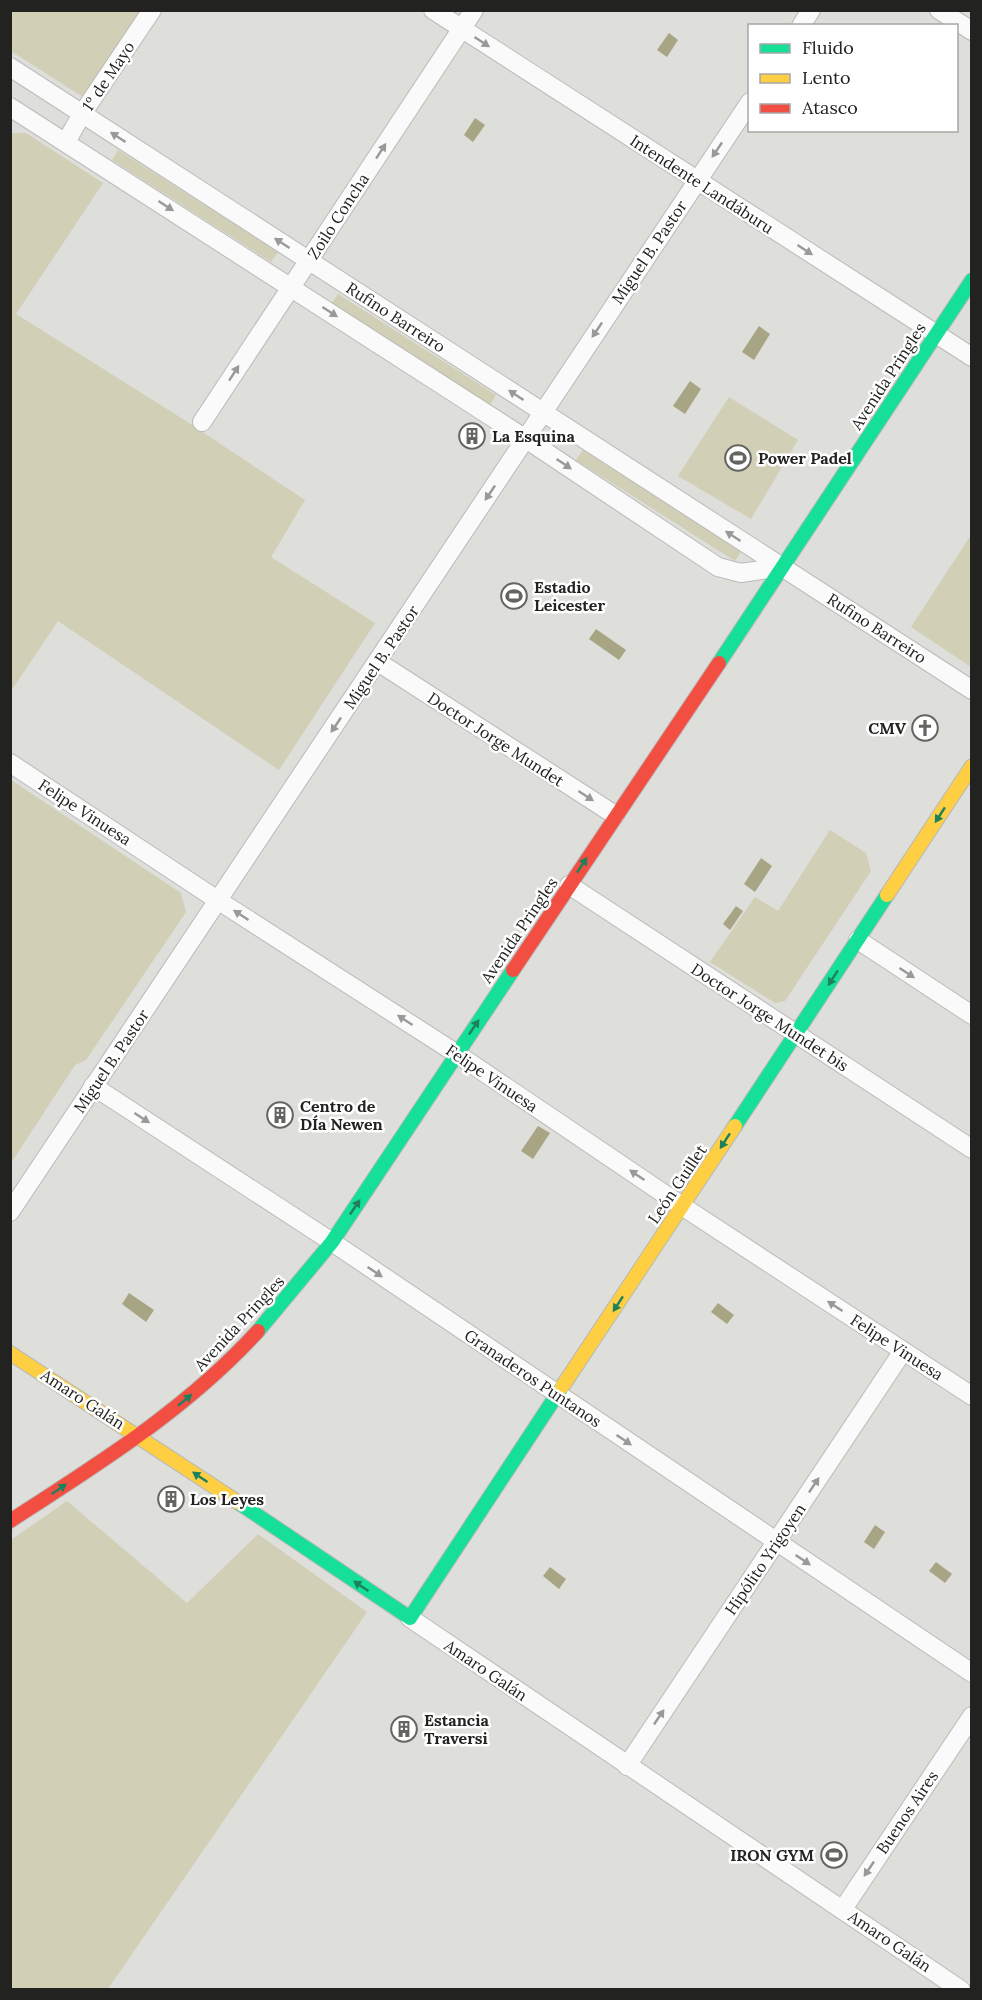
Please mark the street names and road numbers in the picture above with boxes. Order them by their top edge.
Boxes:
street label: 1º de Mayo [77,37,139,115]
street label: Intendente Landáburu [627,130,778,238]
street label: Zoilo Concha [303,169,373,263]
street label: Miguel B. Pastor [607,196,691,308]
street label: Rufino Barreiro [343,278,449,356]
street label: Avenida Pringles [846,319,930,434]
street label: Rufino Barreiro [824,589,930,667]
street label: Miguel B. Pastor [339,601,423,713]
street label: Doctor Jorge Mundet [424,687,569,791]
street label: Felipe Vinuesa [35,775,135,849]
street label: Avenida Pringles [476,873,562,987]
street label: Doctor Jorge Mundet bis [687,959,853,1075]
street label: Miguel B. Pastor [69,1005,153,1117]
street label: Felipe Vinuesa [442,1040,542,1116]
street label: León Guillet [643,1140,711,1227]
street label: Avenida Pringles [189,1271,288,1376]
street label: Felipe Vinuesa [847,1310,947,1384]
street label: Granaderos Puntanos [461,1325,605,1431]
street label: Amaro Galán [37,1364,129,1434]
street label: Hipólito Yrigoyen [720,1499,810,1619]
street label: Amaro Galán [440,1634,532,1705]
street label: Buenos Aires [872,1767,942,1857]
street label: Amaro Galán [844,1905,936,1976]

